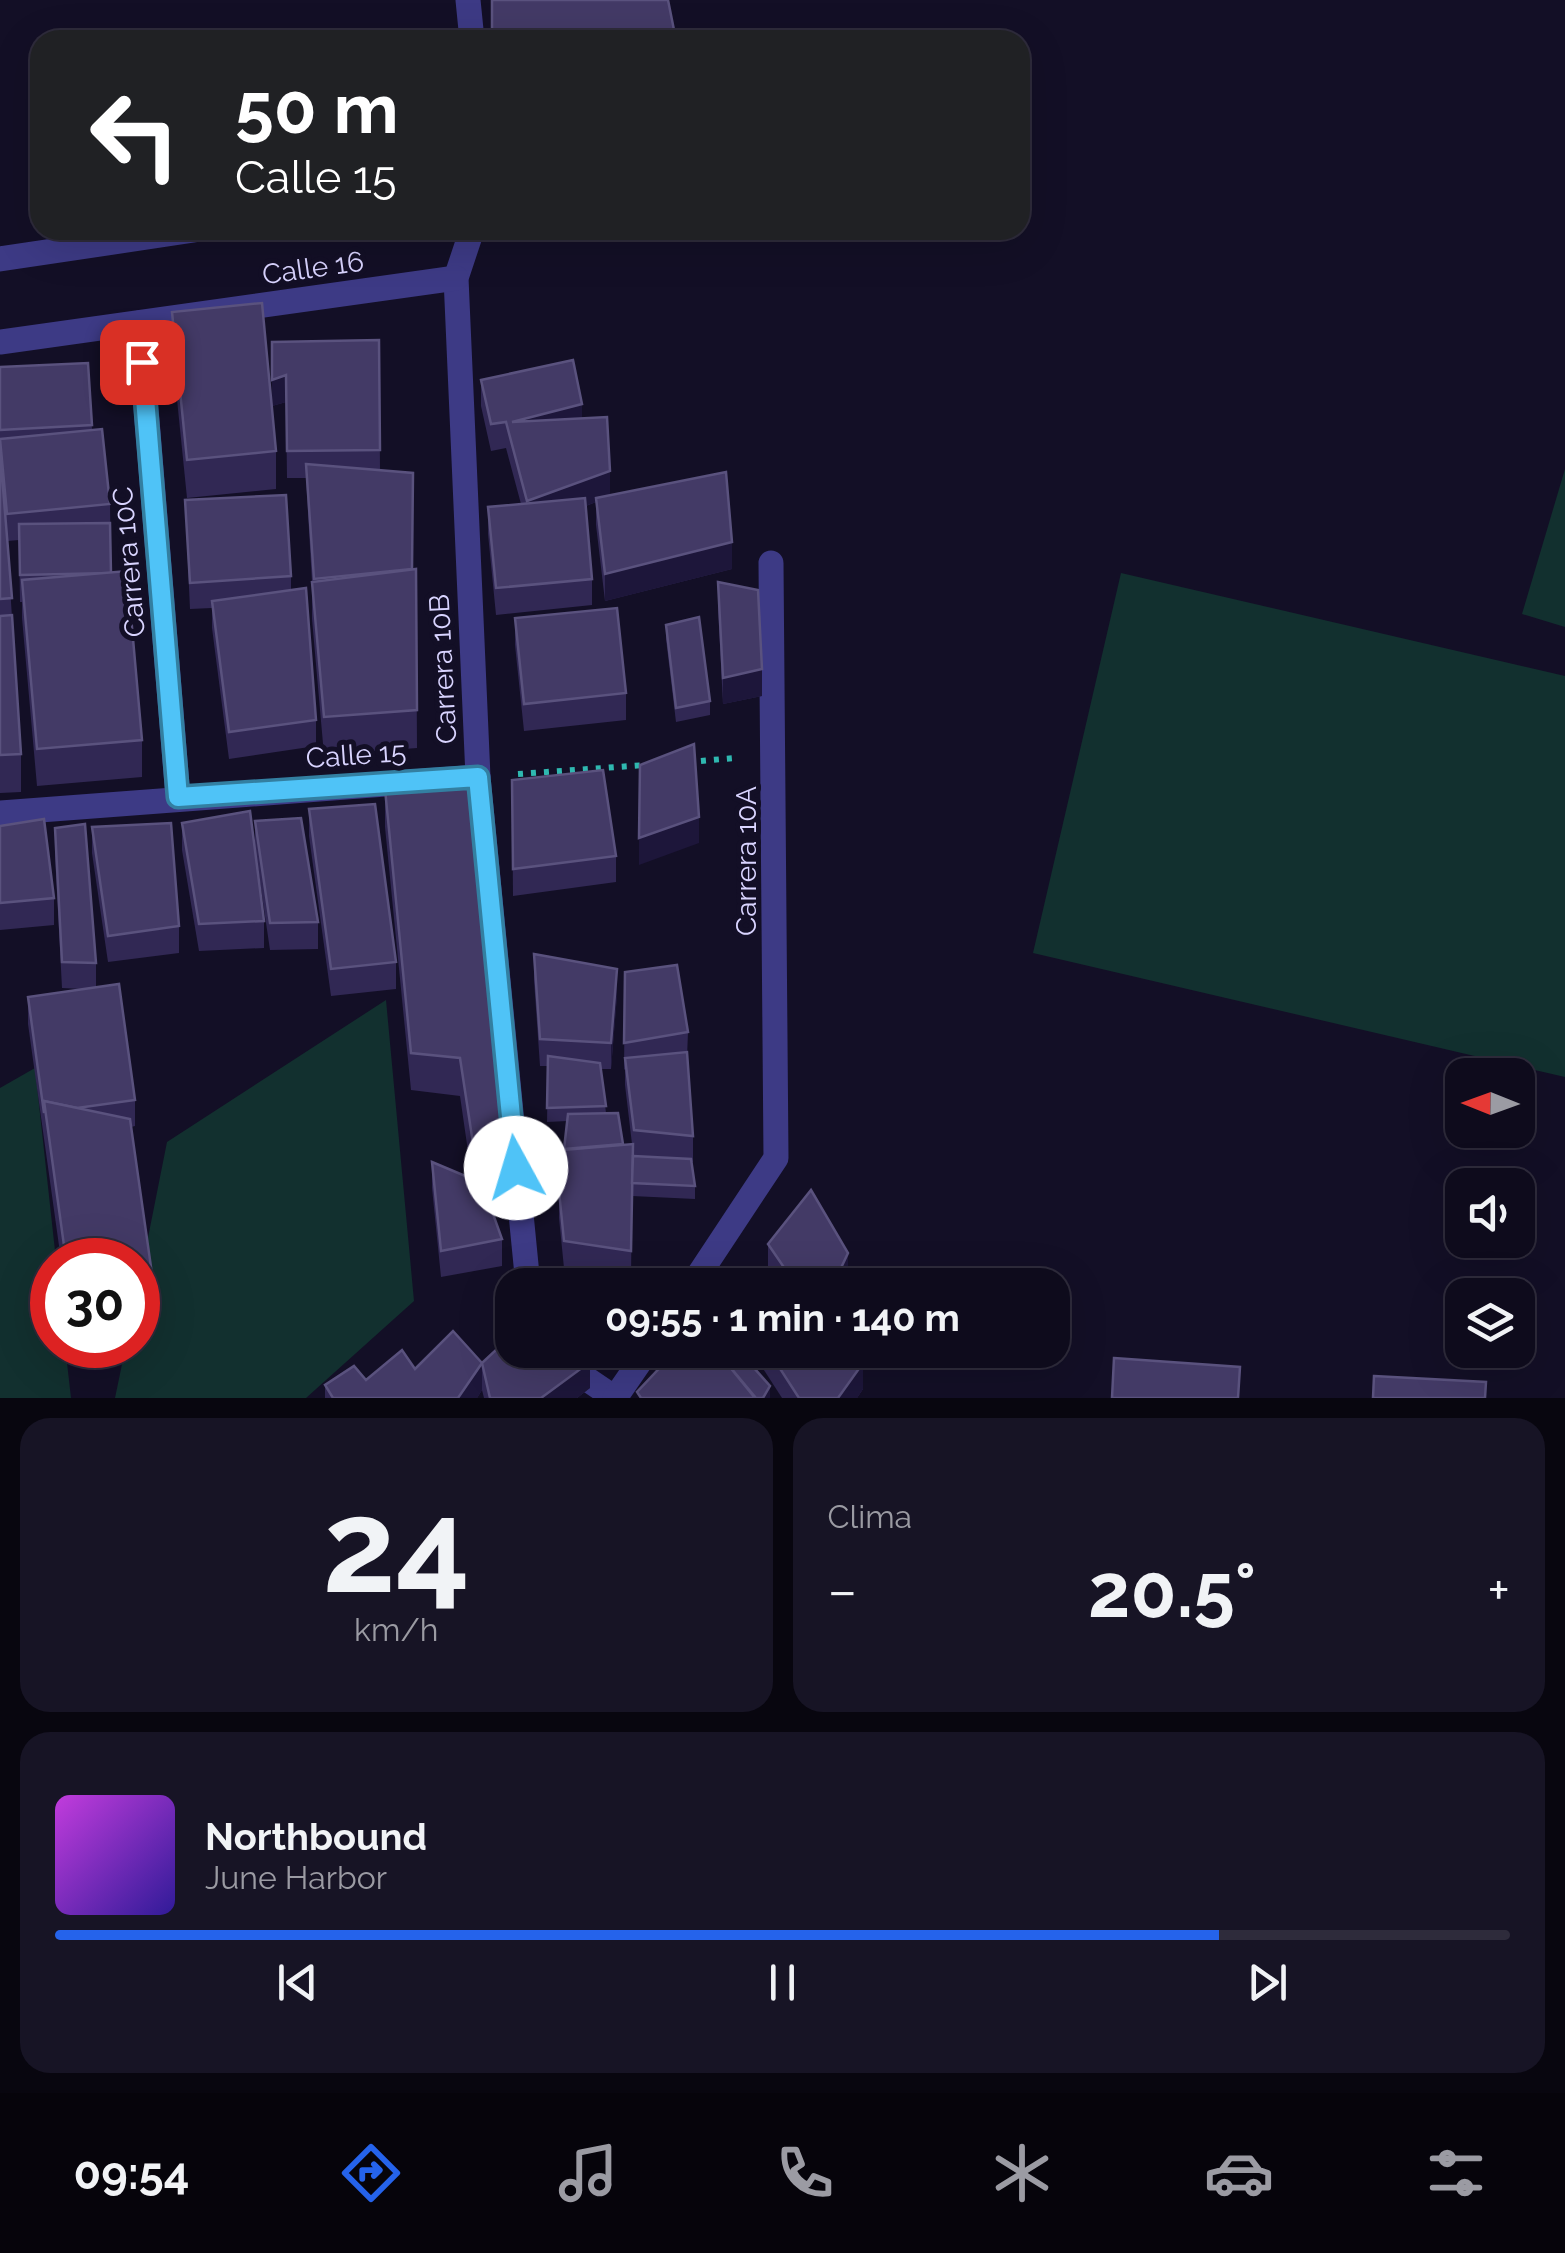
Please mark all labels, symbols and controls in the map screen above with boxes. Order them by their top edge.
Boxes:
text: 50 m [235,67,399,149]
icon: left [70,70,200,200]
text: Calle 15 [235,151,397,204]
street label: Calle 16 [260,245,366,291]
pin [100,320,185,405]
icon: arrive [115,335,170,390]
street label: Carrera 10C [106,486,152,638]
street label: Carrera 10B [423,593,463,745]
street label: Calle 15 [305,735,407,775]
street label: Carrera 10A [730,786,763,936]
north arrow [1445,1058,1535,1148]
map controls [1445,1058,1535,1368]
position arrow [464,1116,568,1220]
button: sound [1445,1168,1535,1258]
speed limit sign: 30 [30,1238,160,1368]
button: layers [1445,1278,1535,1368]
text: 09:55 · 1 min · 140 m [605,1295,960,1340]
text: 24 [322,1470,470,1622]
text: Clima [828,1498,912,1535]
text: 20.5° [1088,1546,1256,1635]
text: − [828,1558,857,1623]
text: + [1487,1558,1510,1623]
text: km/h [354,1611,438,1648]
text: Northbound [205,1814,427,1859]
text: June Harbor [205,1859,387,1896]
icon: previous [270,1955,325,2010]
icon: pause [755,1955,810,2010]
icon: next [1240,1955,1295,2010]
icon: directions [336,2138,406,2208]
icon: music [553,2138,623,2208]
icon: phone [770,2138,840,2208]
icon: climate [987,2138,1057,2208]
icon: car [1204,2138,1274,2208]
icon: filters [1421,2138,1491,2208]
text: 09:54 [74,2147,189,2200]

